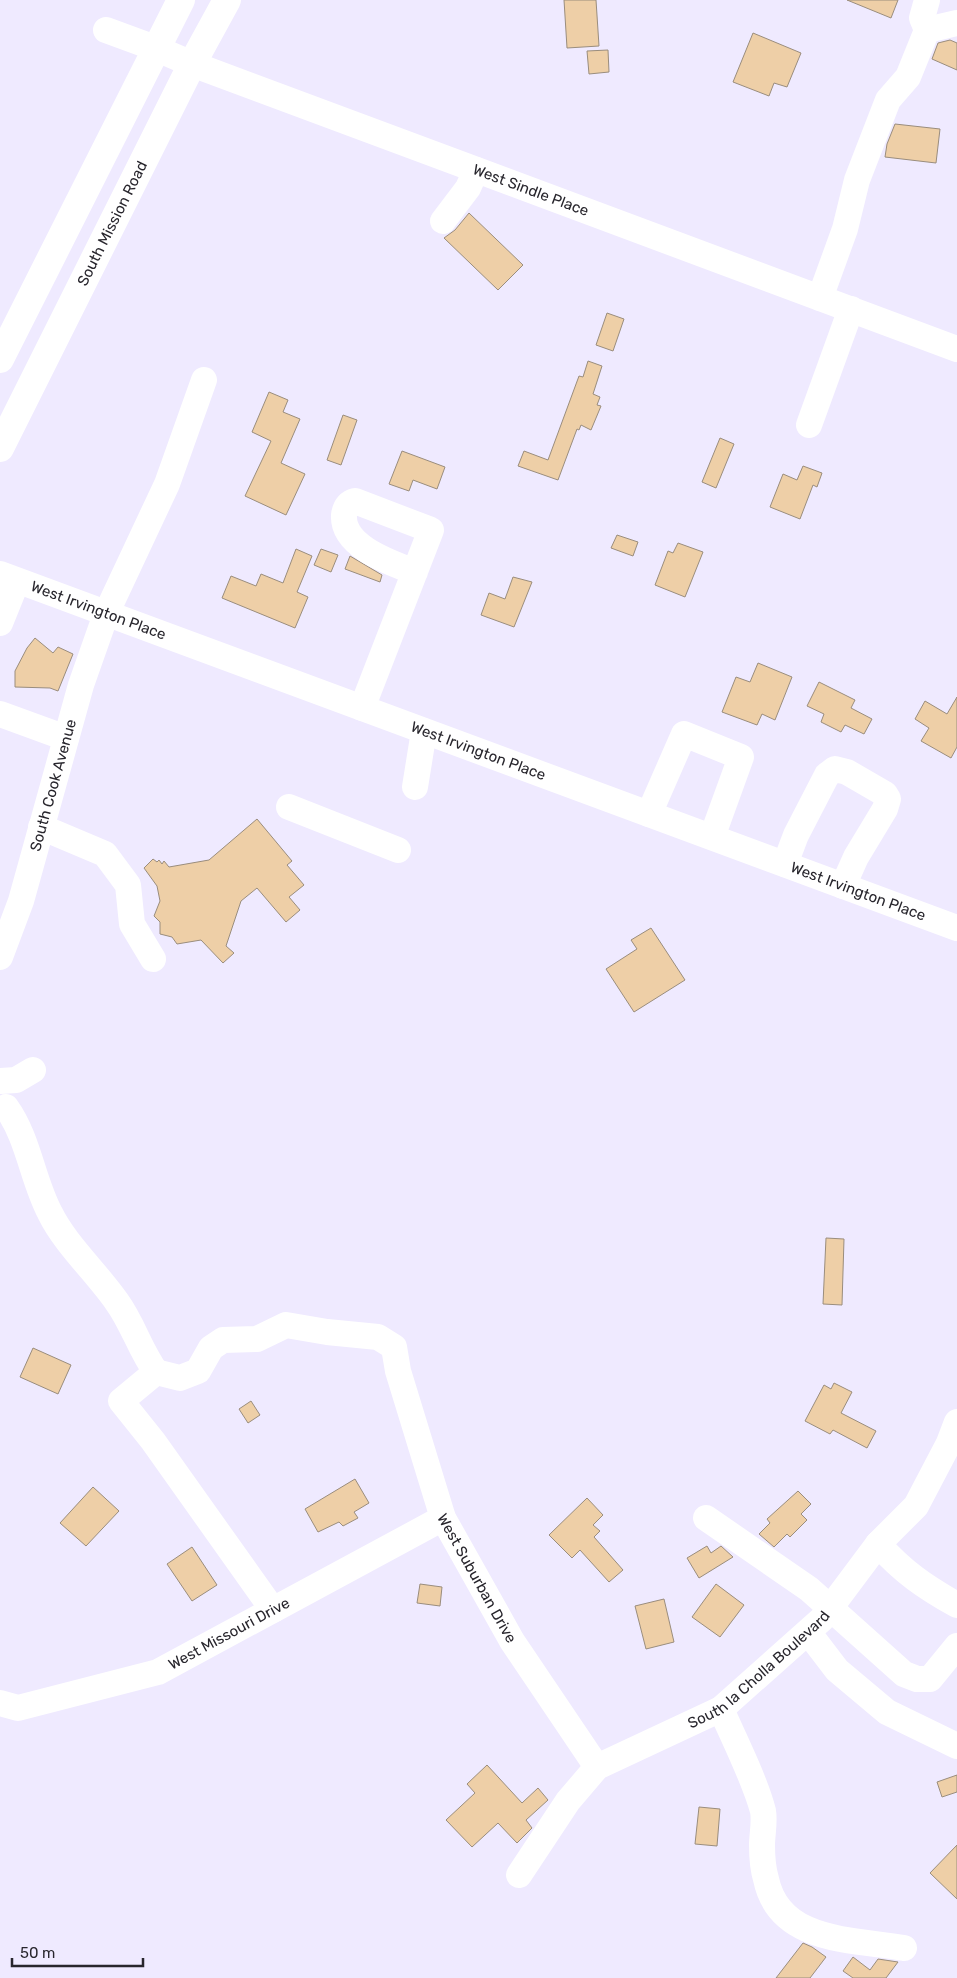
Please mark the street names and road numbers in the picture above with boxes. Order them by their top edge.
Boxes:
street label: South Mission Road [74,158,151,289]
street label: West Sindle Place [470,160,591,220]
street label: West Irvington Place [28,577,169,644]
street label: South Cook Avenue [26,717,80,853]
street label: West Irvington Place [408,718,548,784]
street label: West Irvington Place [788,858,928,925]
street label: West Suburban Drive [433,1510,520,1646]
street label: West Missouri Drive [165,1594,293,1674]
street label: South la Cholla Boulevard [685,1607,834,1732]

